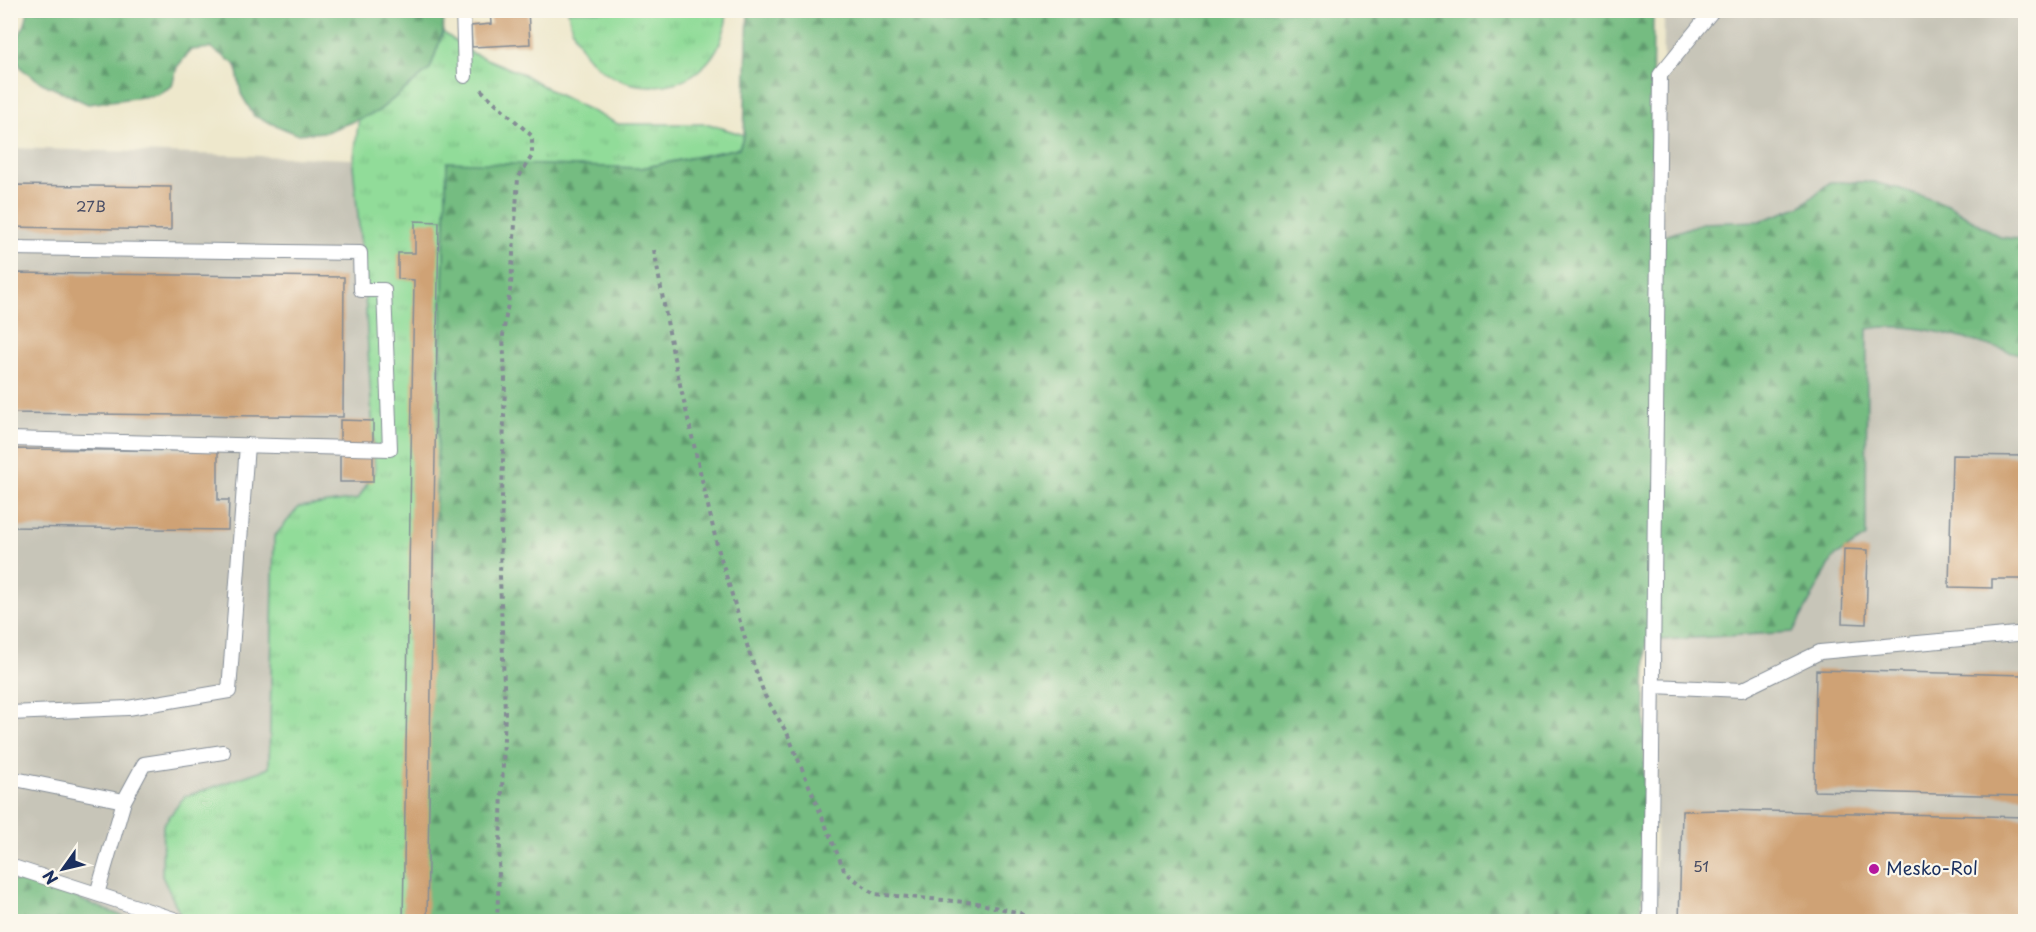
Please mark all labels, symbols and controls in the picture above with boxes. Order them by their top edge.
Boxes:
house number: 27B [76,194,106,217]
north arrow [33,839,93,899]
house number: 51 [1693,854,1709,877]
place label: Mesko-Rol [1886,854,1978,881]
marker: Mesko-Rol [1867,862,1881,876]
text: N [36,866,63,890]

